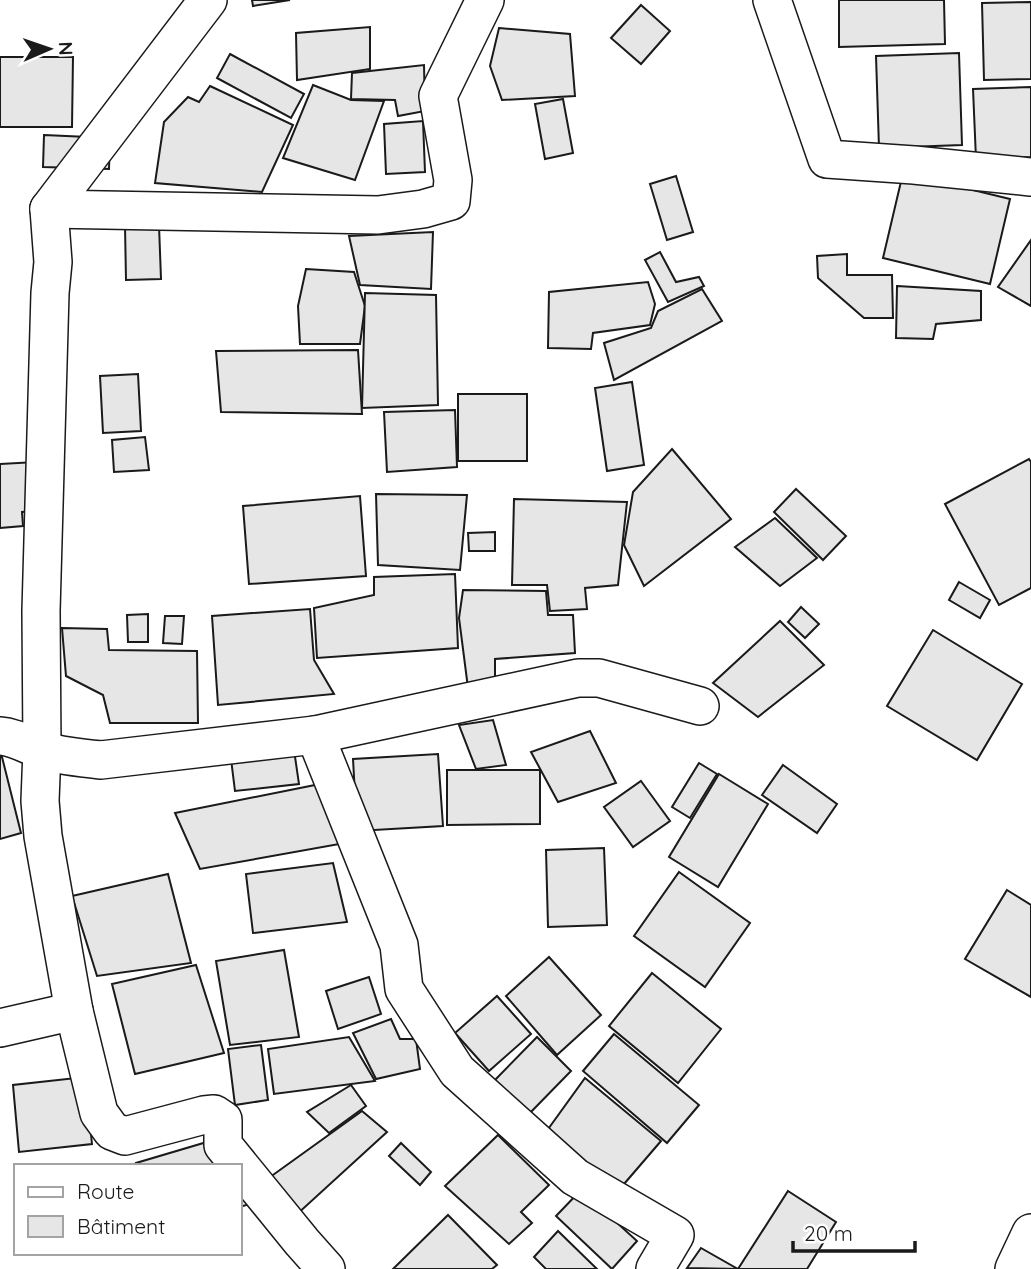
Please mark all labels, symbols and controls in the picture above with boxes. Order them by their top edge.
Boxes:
north arrow [14,14,84,84]
text: N [54,41,78,56]
legend [14,1164,242,1255]
text: Route [77,1178,134,1204]
scale bar [793,1210,916,1254]
text: Bâtiment [77,1213,165,1239]
text: 20 m [804,1220,853,1246]

